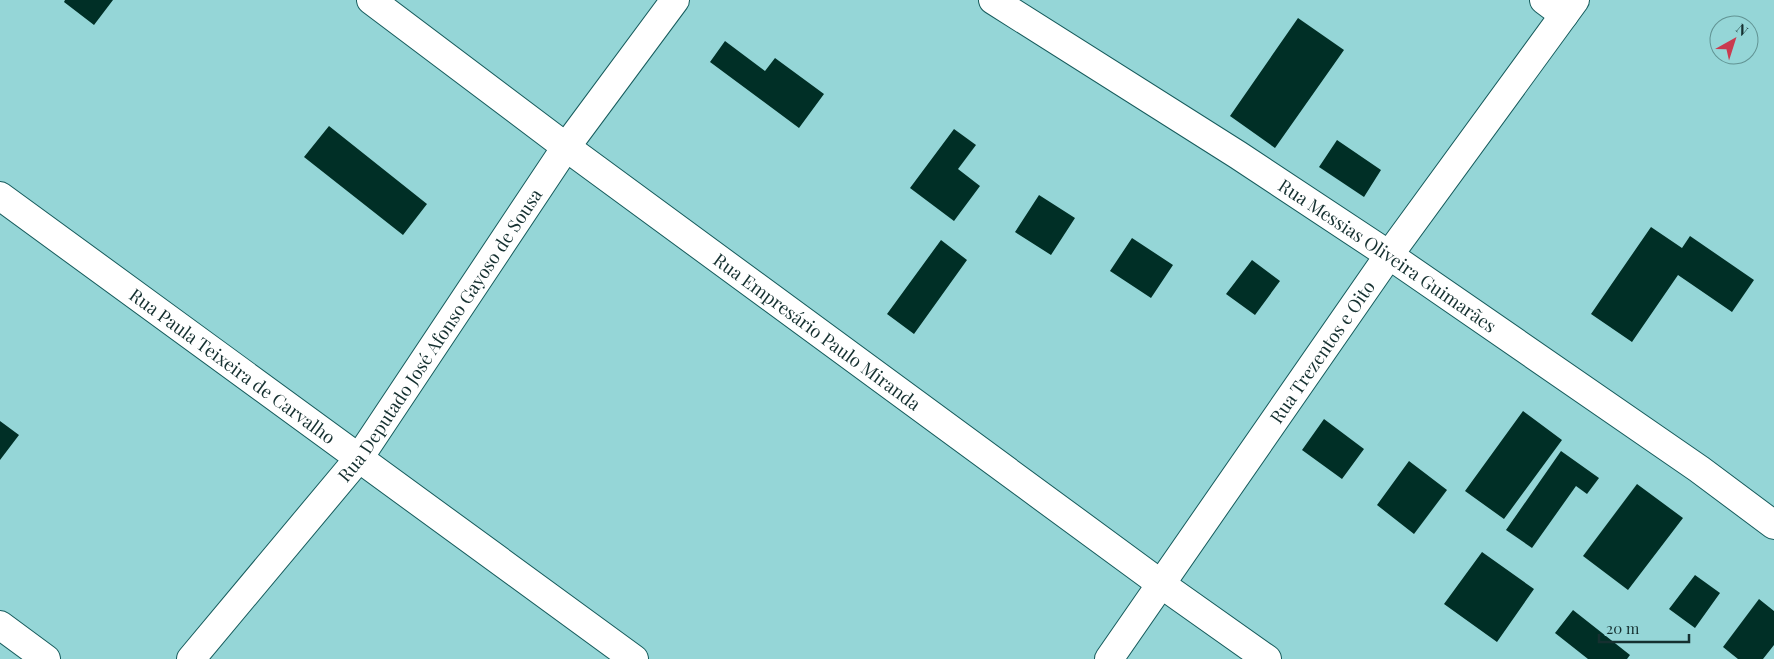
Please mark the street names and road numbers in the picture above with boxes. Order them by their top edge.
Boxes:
street label: Rua Messias Oliveira Guimarães [1274,173,1501,338]
street label: Rua Deputado José Afonso Gayoso de Sousa [332,184,547,487]
street label: Rua Empresário Paulo Miranda [709,247,926,416]
street label: Rua Trezentos e Oito [1264,275,1380,428]
street label: Rua Paula Teixeira de Carvalho [125,283,340,449]

